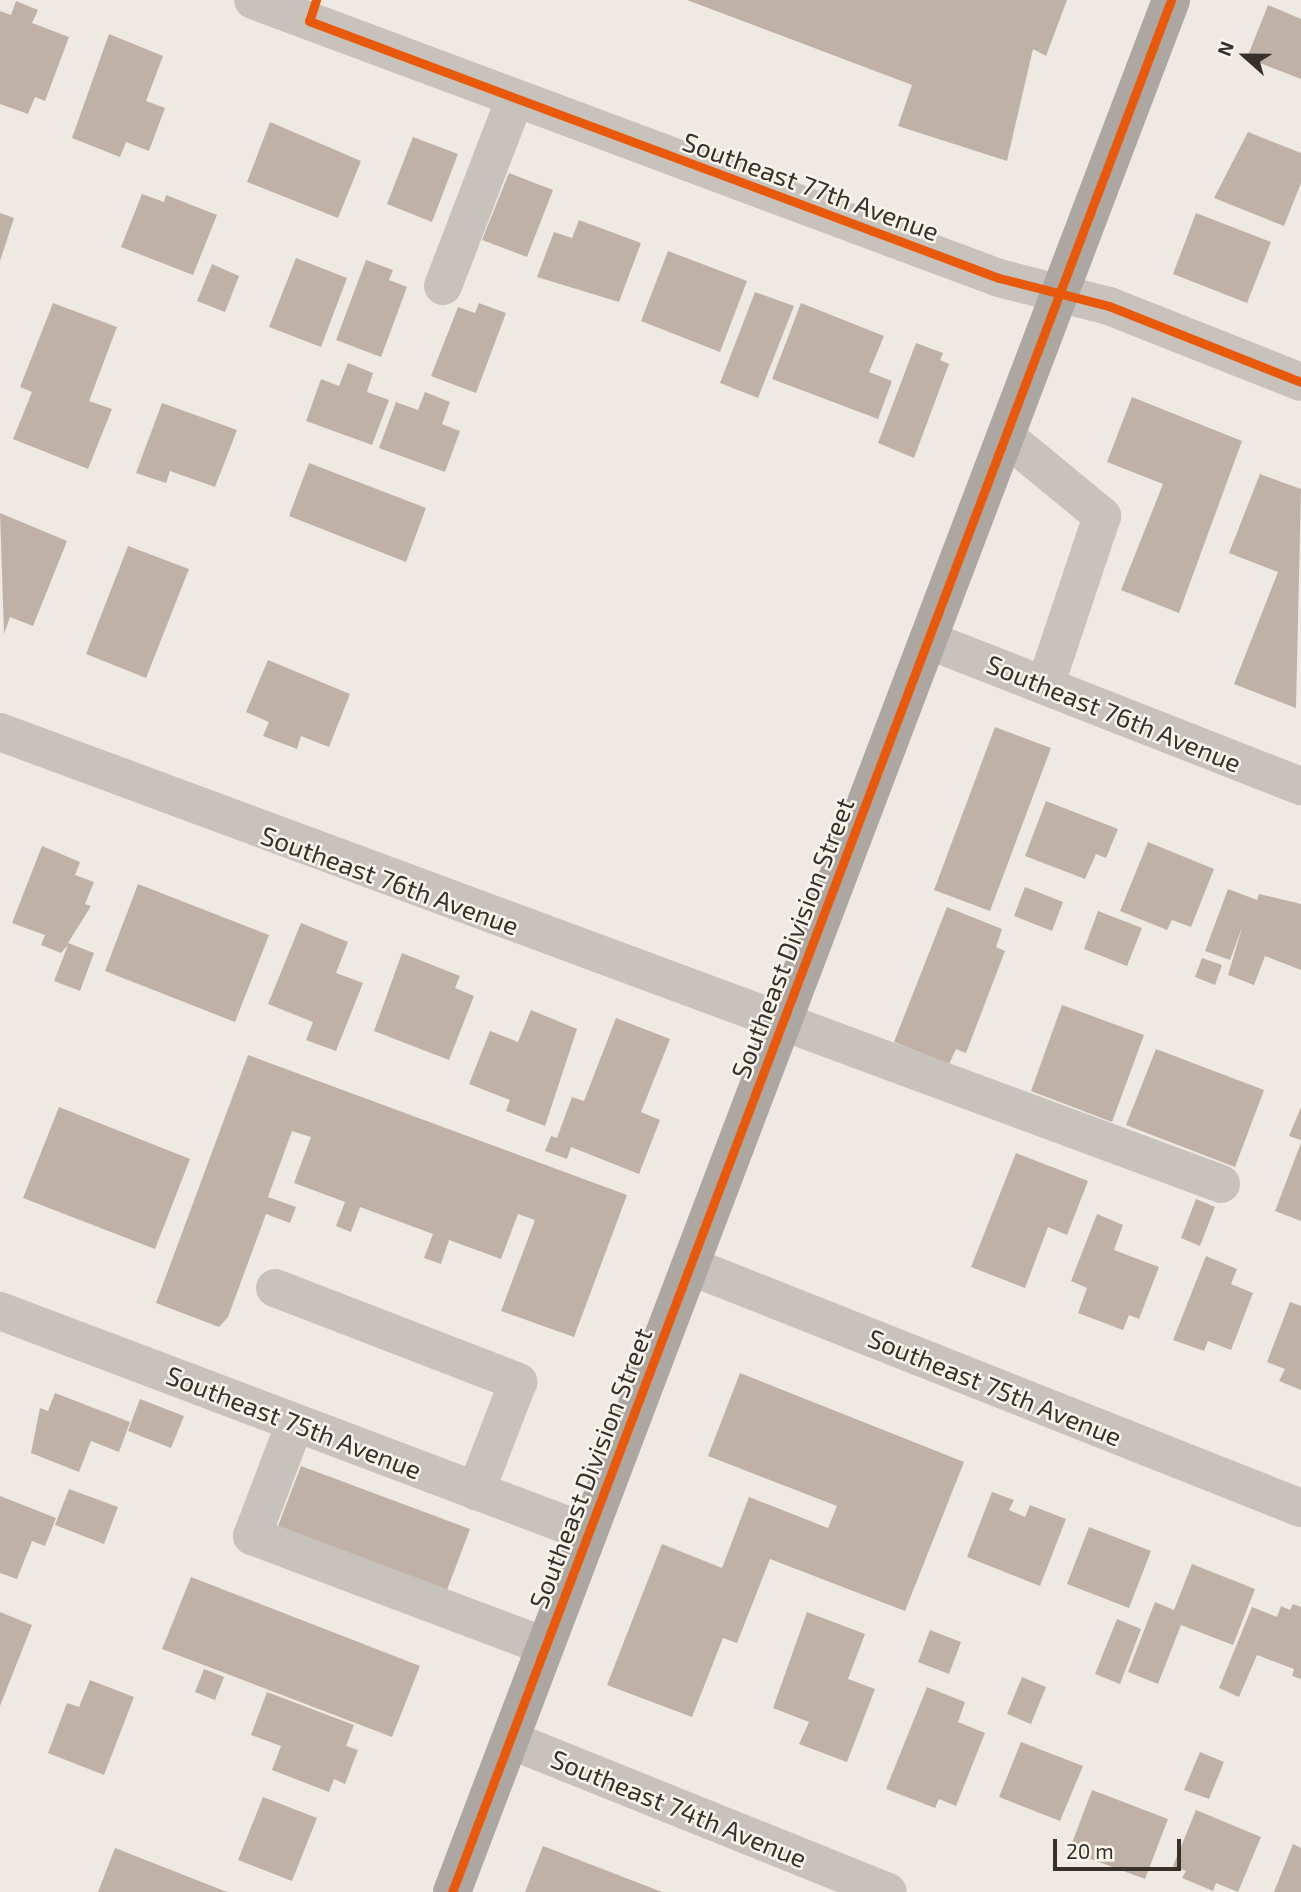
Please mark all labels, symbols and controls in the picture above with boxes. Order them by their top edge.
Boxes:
north arrow [1210,21,1280,91]
text: N [1212,38,1238,59]
street label: Southeast 77th Avenue [678,125,944,247]
street label: Southeast 76th Avenue [982,648,1246,778]
street label: Southeast Division Street [724,793,860,1083]
street label: Southeast 76th Avenue [257,819,523,941]
street label: Southeast 75th Avenue [863,1322,1127,1452]
street label: Southeast Division Street [522,1323,658,1613]
street label: Southeast 75th Avenue [162,1359,426,1485]
street label: Southeast 74th Avenue [546,1742,812,1874]
scale bar [1056,1826,1184,1870]
text: 20 m [1066,1838,1114,1863]

